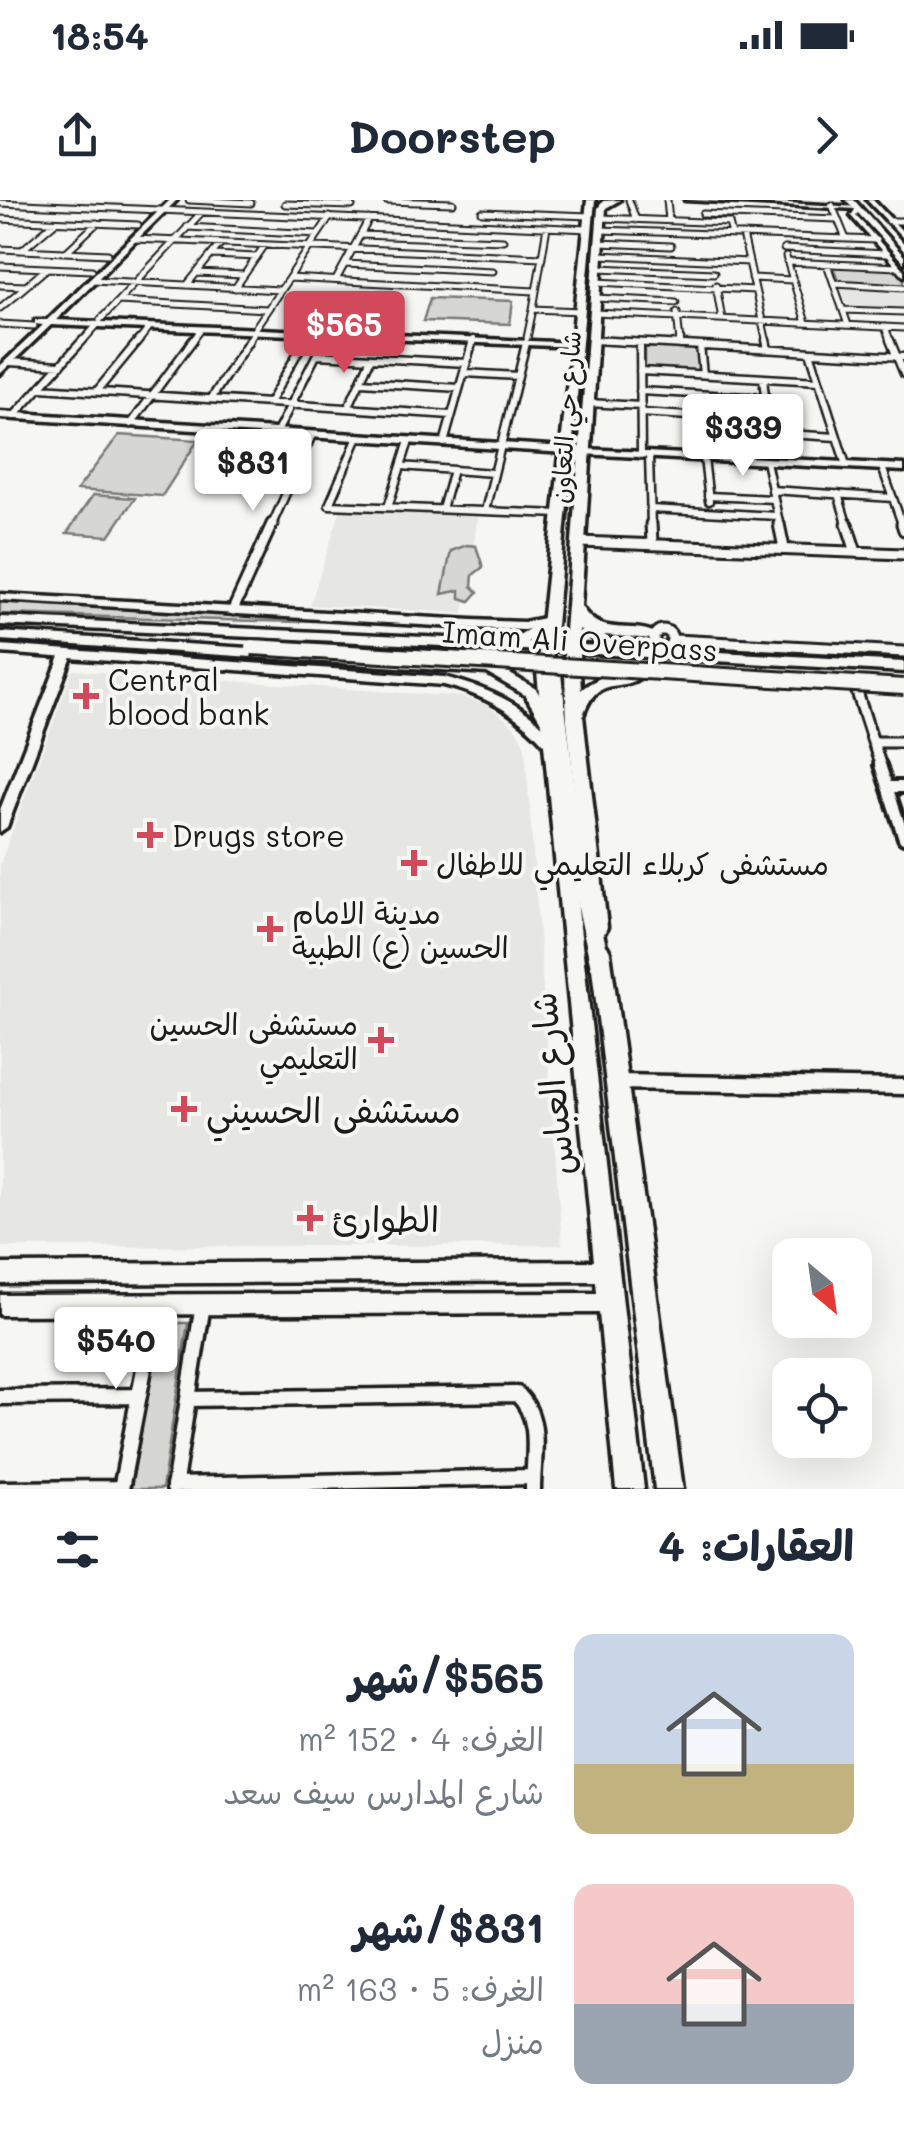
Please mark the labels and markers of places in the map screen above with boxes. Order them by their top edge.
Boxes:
pin: $565 [285,291,403,376]
pin: $339 [684,394,802,479]
pin: $831 [194,429,312,514]
place label: Central blood bank [108,659,269,733]
marker: Central blood bank [73,683,99,709]
place label: Drugs store [172,815,345,855]
marker: Drugs store [137,822,163,848]
place label: مستشفى كربلاء التعليمي للاطفال [436,843,829,891]
marker: مستشفى كربلاء التعليمي للاطفال [401,850,427,876]
place label: مدينة الامام الحسين (ع) الطبية [292,892,509,969]
marker: مدينة الامام الحسين (ع) الطبية [257,916,283,942]
place label: مستشفى الحسين التعليمي [150,1003,358,1085]
marker: مستشفى الحسين التعليمي [368,1027,394,1053]
place label: مستشفى الحسيني [206,1086,461,1142]
marker: مستشفى الحسيني [171,1096,197,1122]
place label: الطوارئ [332,1195,439,1241]
marker: الطوارئ [297,1205,323,1231]
pin: $540 [57,1307,175,1392]

